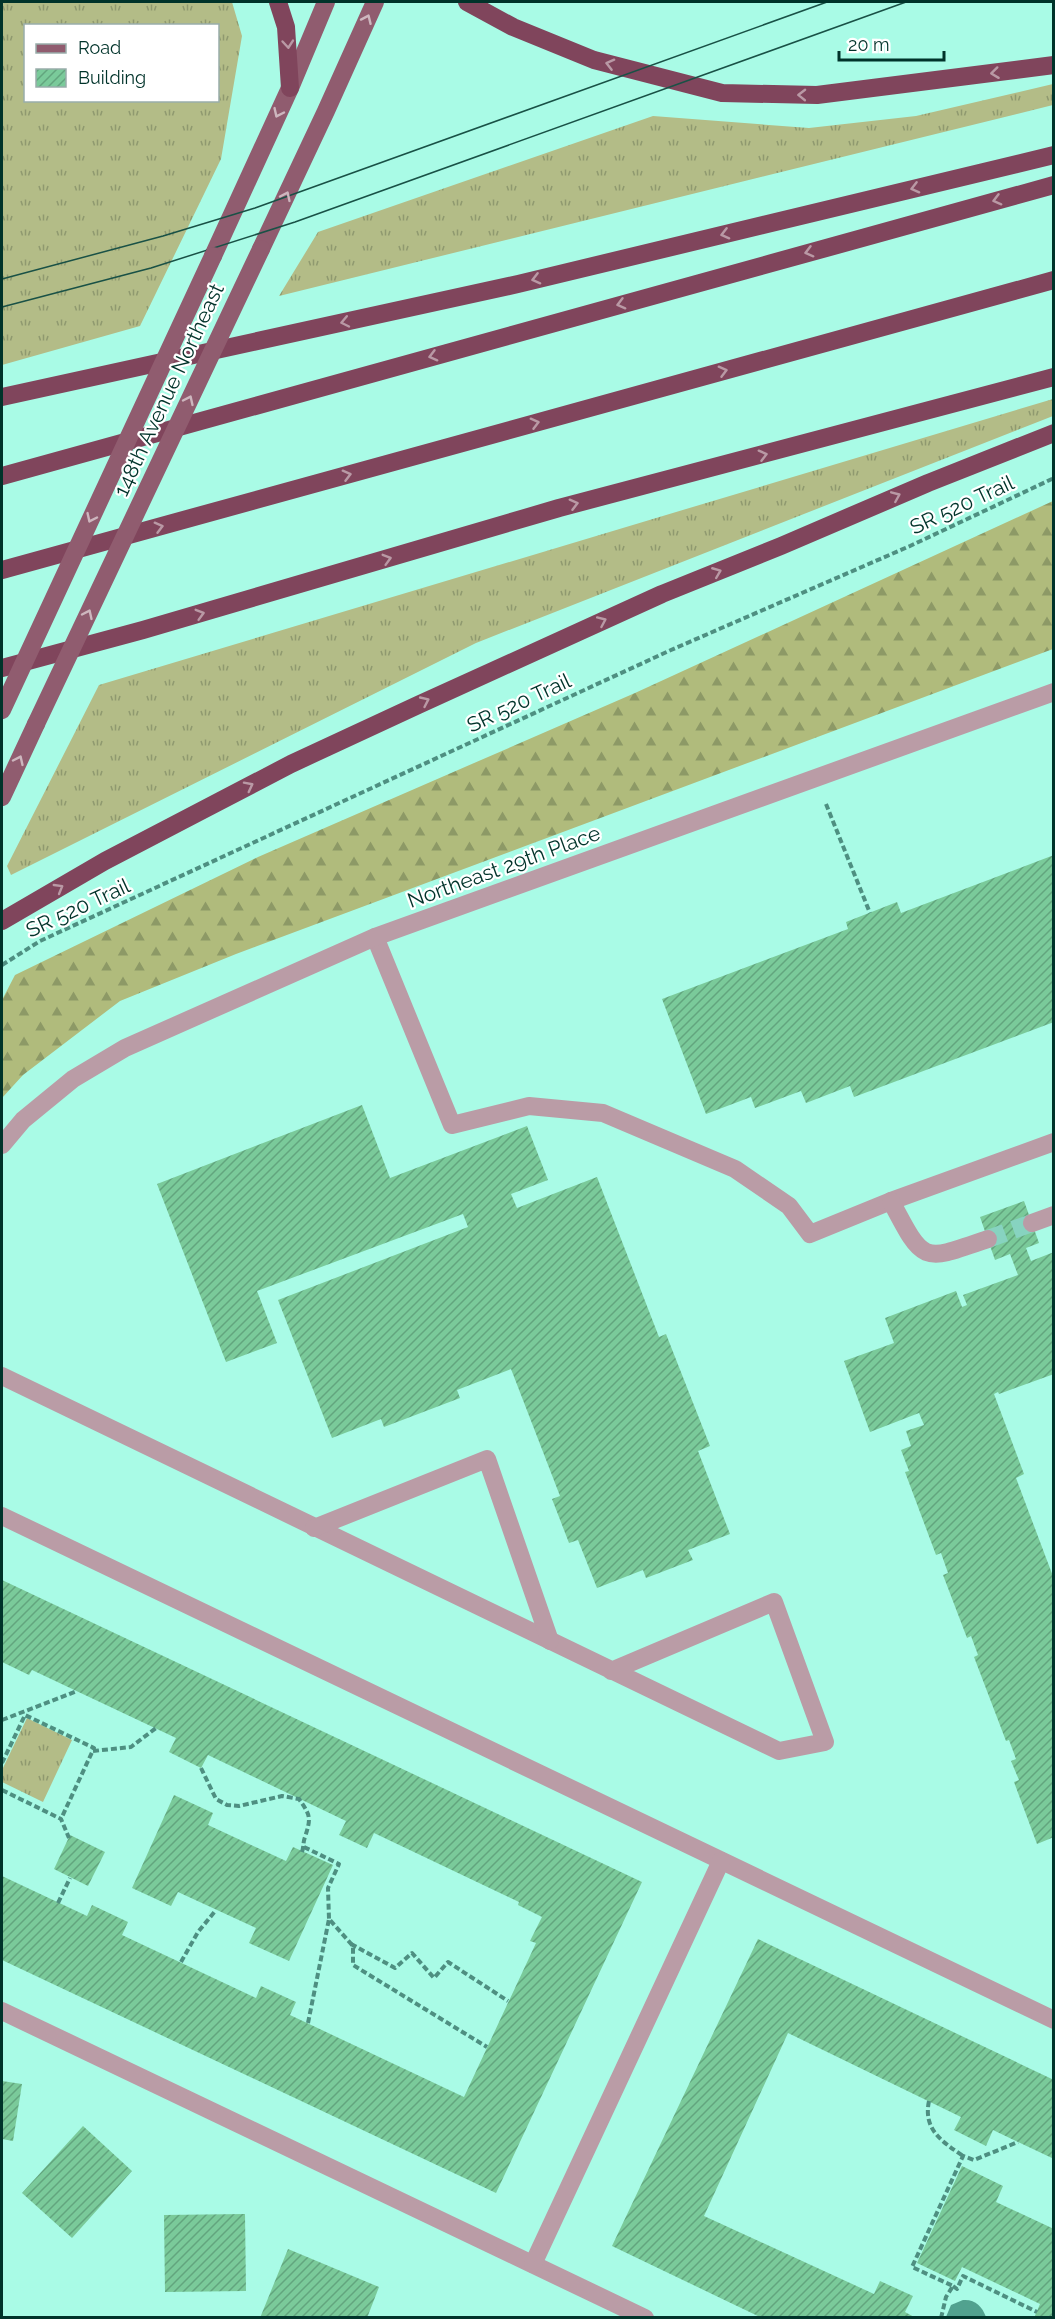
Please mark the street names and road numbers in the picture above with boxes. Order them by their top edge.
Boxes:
street label: 148th Avenue Northeast [108,279,229,500]
street label: SR 520 Trail [906,469,1018,539]
street label: SR 520 Trail [463,667,575,737]
street label: Northeast 29th Place [404,820,604,913]
street label: SR 520 Trail [22,872,134,942]

